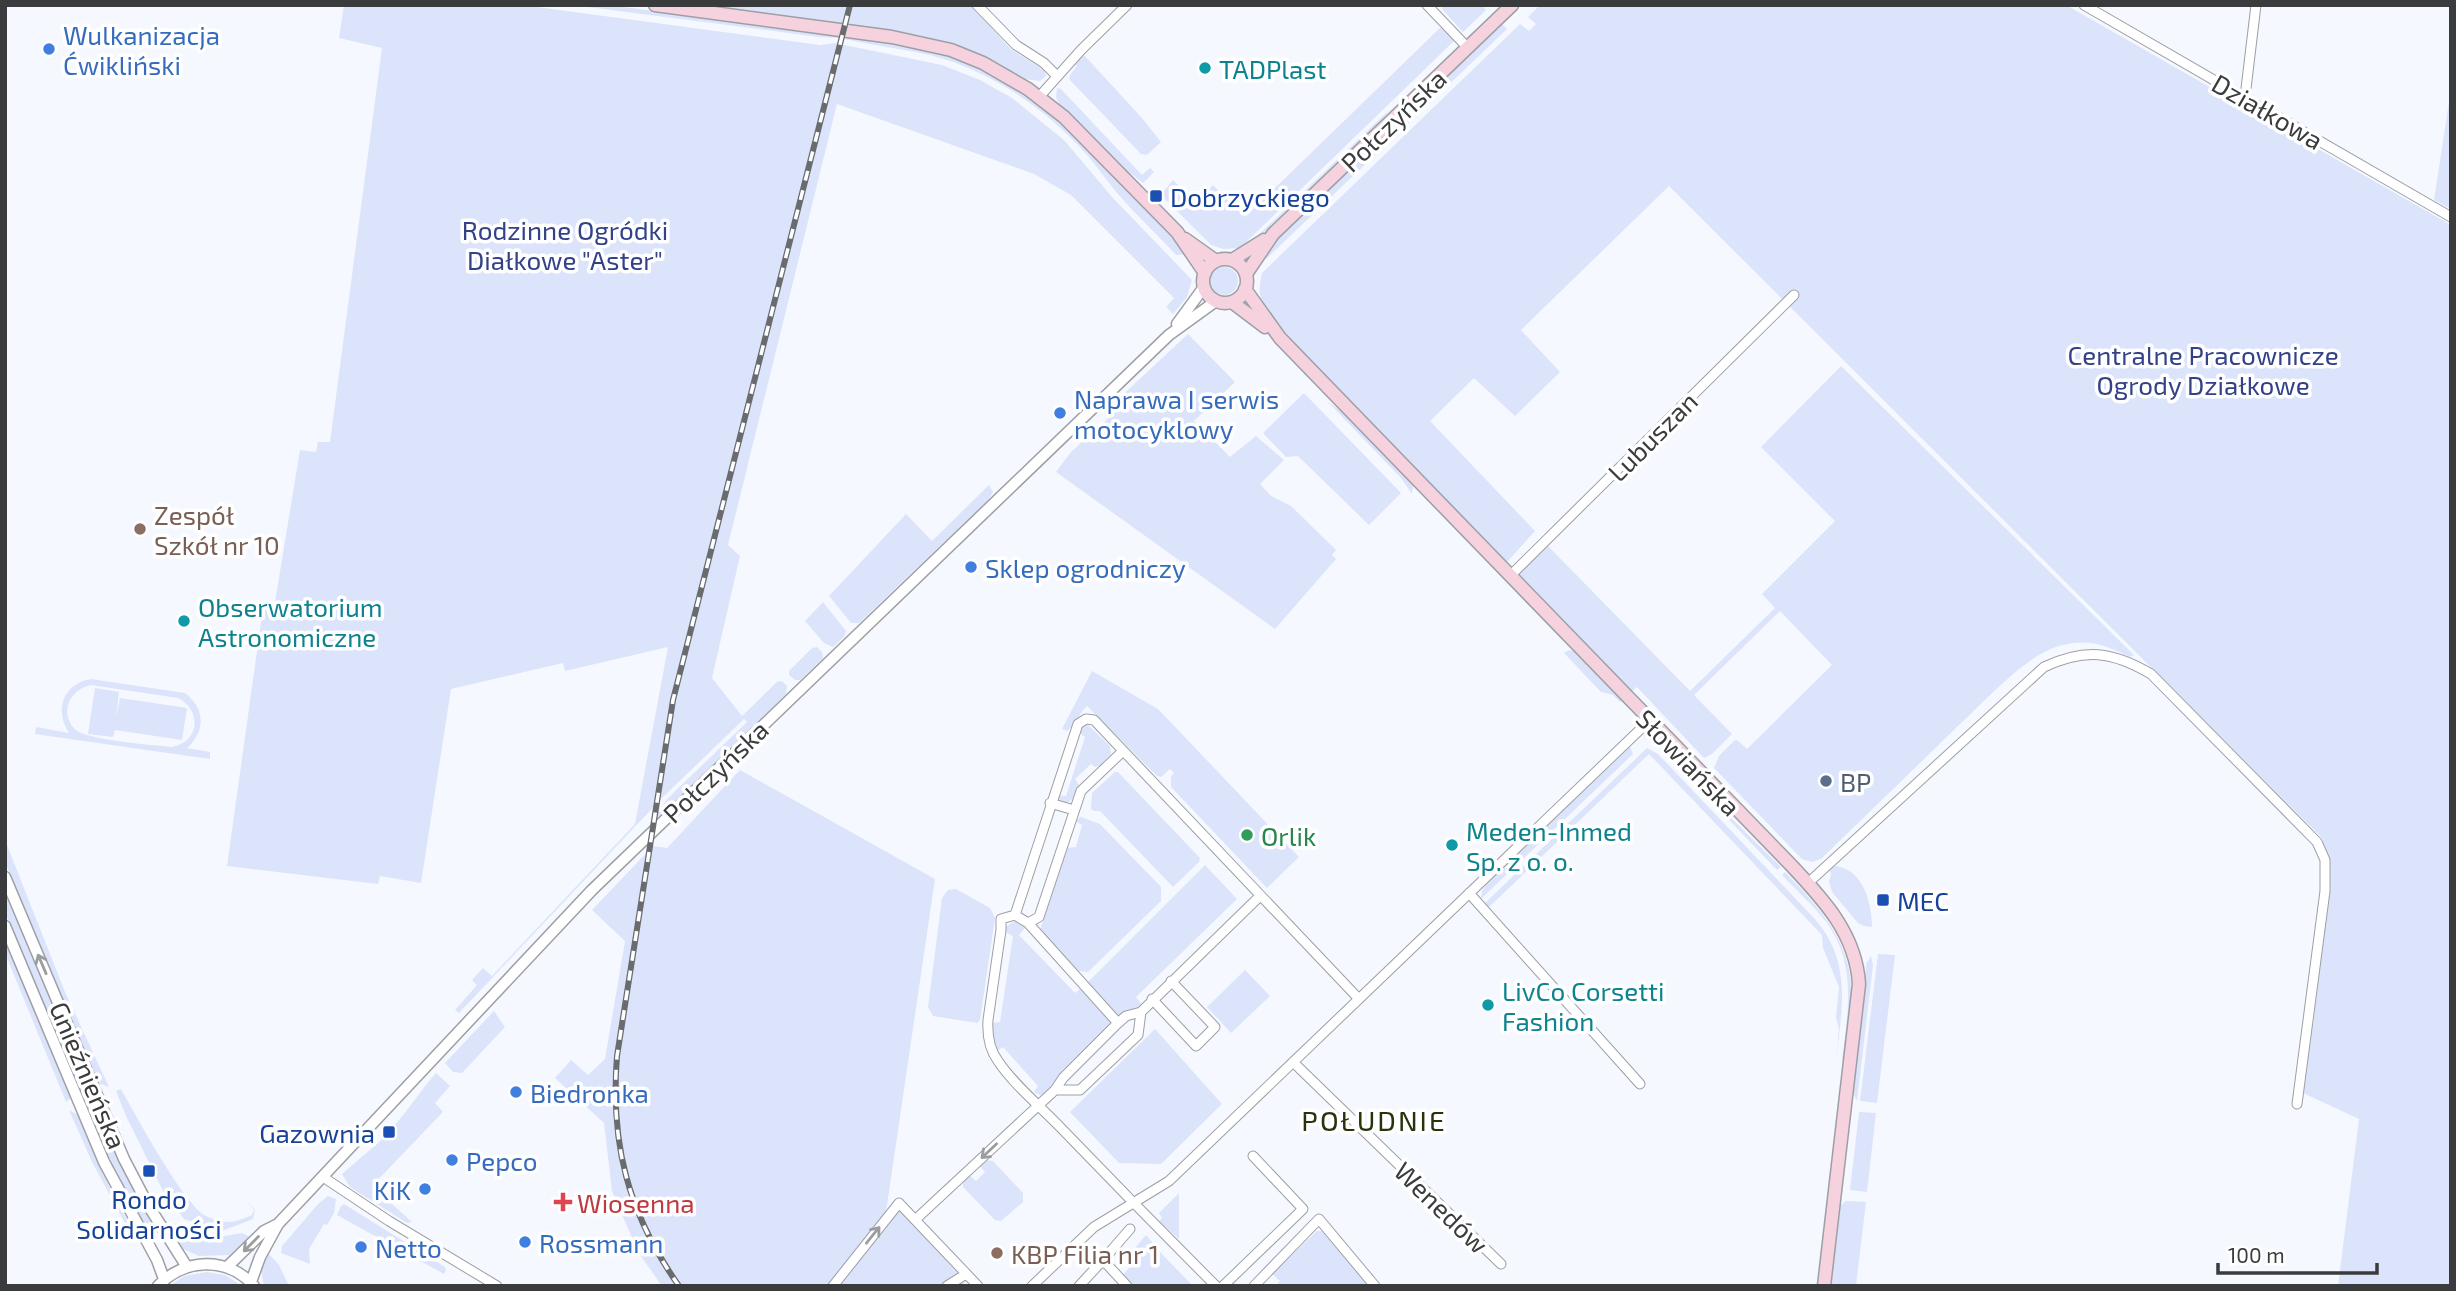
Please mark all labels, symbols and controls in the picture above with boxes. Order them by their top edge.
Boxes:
place label: Wulkanizacja Ćwikliński [63,19,220,80]
marker: Wulkanizacja Ćwikliński [41,41,57,57]
place label: TADPlast [1219,53,1327,84]
marker: TADPlast [1197,60,1213,76]
street label: Połczyńska [1334,62,1452,178]
street label: Działkowa [2207,67,2329,155]
place label: Dobrzyckiego [1170,181,1330,212]
marker: Dobrzyckiego [1148,188,1164,204]
park label: Rodzinne Ogródki Diałkowe "Aster" [462,214,668,275]
park label: Centralne Pracownicze Ogrody Działkowe [2067,339,2339,400]
place label: Naprawa I serwis motocyklowy [1074,383,1279,444]
street label: Lubuszan [1601,385,1703,487]
marker: Naprawa I serwis motocyklowy [1052,405,1068,421]
place label: Zespół Szkół nr 10 [154,499,280,560]
marker: Zespół Szkół nr 10 [132,521,148,537]
place label: Sklep ogrodniczy [985,552,1186,583]
marker: Sklep ogrodniczy [963,559,979,575]
place label: Obserwatorium Astronomiczne [198,591,383,652]
marker: Obserwatorium Astronomiczne [176,613,192,629]
street label: Słowiańska [1631,702,1747,822]
street label: Połczyńska [656,713,774,829]
place label: BP [1840,766,1871,797]
marker: BP [1818,773,1834,789]
place label: Meden-Inmed Sp. z o. o. [1466,815,1632,876]
place label: Orlik [1261,820,1316,851]
marker: Orlik [1239,827,1255,843]
marker: Meden-Inmed Sp. z o. o. [1444,837,1460,853]
place label: MEC [1897,885,1949,916]
marker: MEC [1875,892,1891,908]
one-way arrow [35,954,48,976]
place label: LivCo Corsetti Fashion [1502,975,1664,1036]
street label: Gnieźnieńska [44,997,134,1153]
marker: LivCo Corsetti Fashion [1480,997,1496,1013]
place label: Biedronka [530,1077,649,1108]
marker: Biedronka [508,1084,524,1100]
district label: POŁUDNIE [1301,1103,1447,1137]
place label: Gazownia [259,1117,375,1148]
marker: Gazownia [381,1124,397,1140]
one-way arrow [981,1143,998,1160]
place label: Pepco [466,1145,538,1176]
marker: Pepco [444,1152,460,1168]
street label: Wenedów [1389,1155,1495,1259]
marker: Rondo Solidarności [141,1163,157,1179]
place label: KiK [374,1174,411,1205]
marker: KiK [417,1181,433,1197]
place label: Rondo Solidarności [76,1183,222,1244]
place label: Wiosenna [577,1187,695,1218]
marker: Wiosenna [555,1194,571,1210]
one-way arrow [866,1226,881,1245]
place label: Rossmann [539,1227,663,1258]
place label: Netto [375,1232,442,1263]
scale bar [2218,1232,2377,1276]
marker: Rossmann [517,1234,533,1250]
one-way arrow [243,1235,260,1252]
place label: KBP Filia nr 1 [1011,1238,1159,1269]
marker: Netto [353,1239,369,1255]
text: 100 m [2228,1242,2285,1267]
marker: KBP Filia nr 1 [989,1245,1005,1261]

